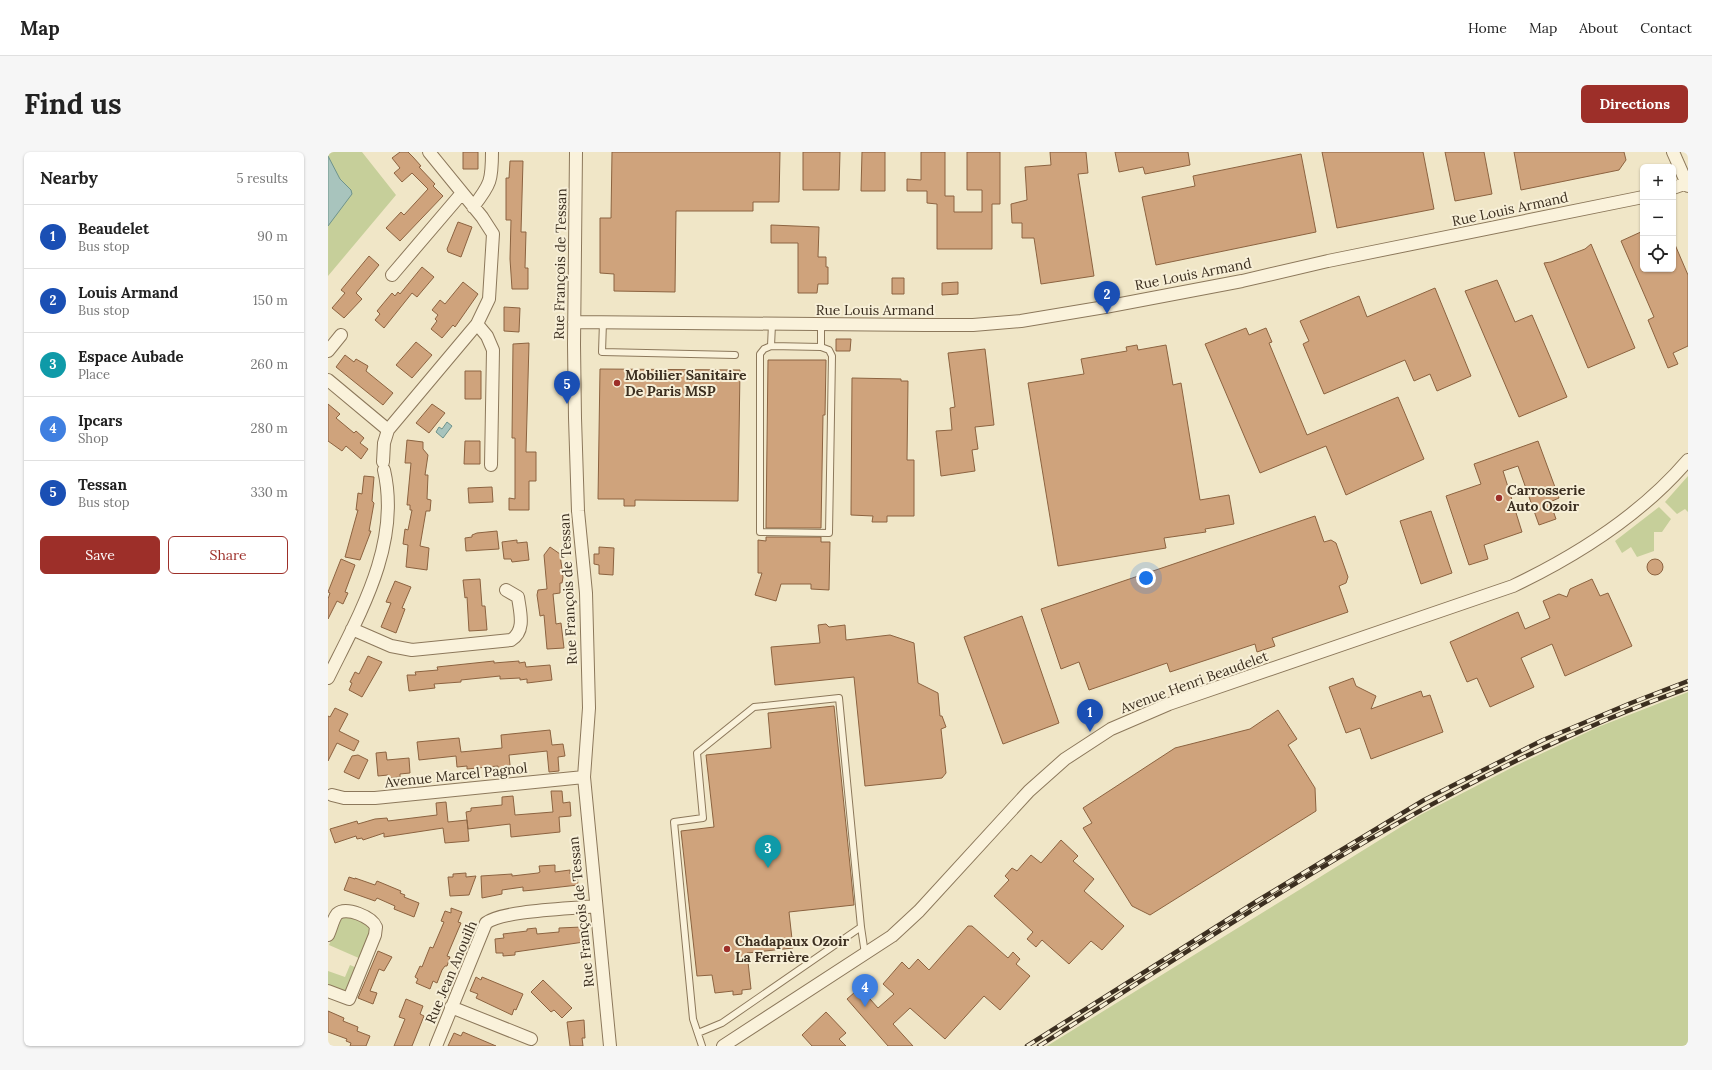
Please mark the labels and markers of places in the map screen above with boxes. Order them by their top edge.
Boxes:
pin: 2 [1094,281,1120,314]
place label: Mobilier Sanitaire De Paris MSP [625,366,747,400]
pin: 5 [554,371,580,404]
marker: Mobilier Sanitaire De Paris MSP [612,378,622,388]
place label: Carrosserie Auto Ozoir [1507,481,1586,515]
marker: Carrosserie Auto Ozoir [1494,493,1504,503]
pin: 1 [1077,699,1103,732]
pin: 3 [755,835,781,868]
place label: Chadapaux Ozoir La Ferrière [735,932,850,966]
marker: Chadapaux Ozoir La Ferrière [722,944,732,954]
pin: 4 [852,974,878,1007]

